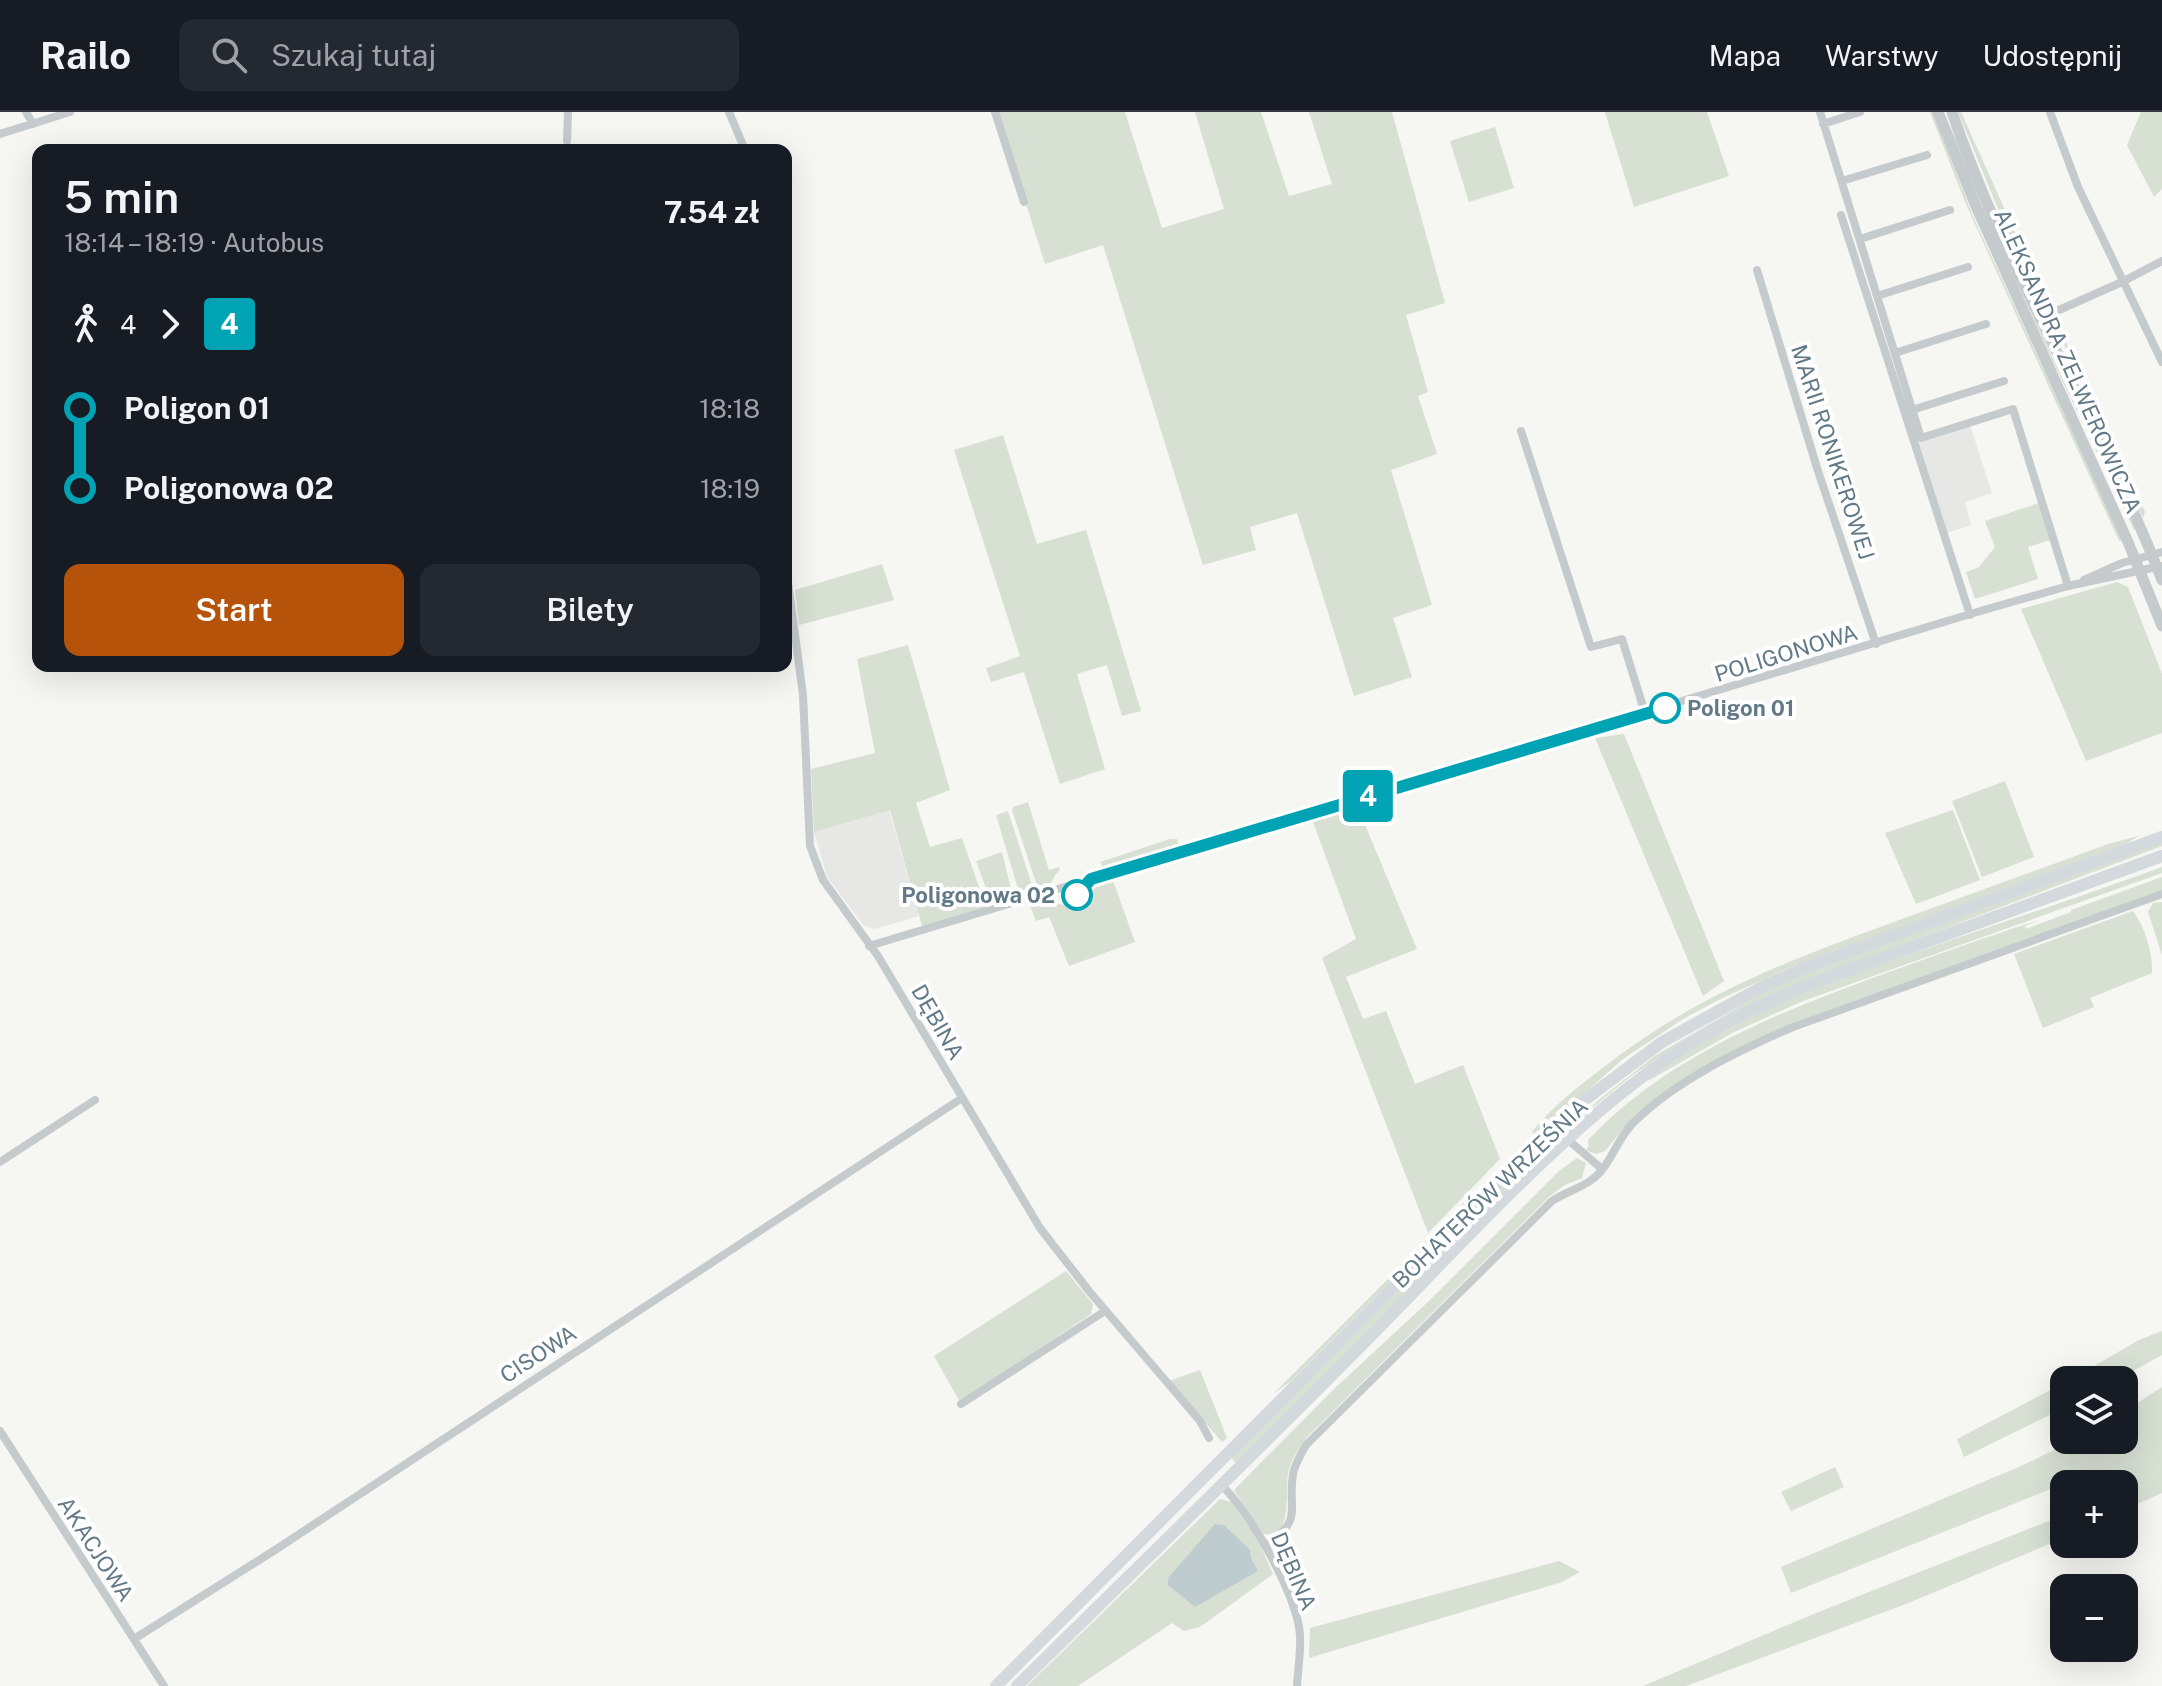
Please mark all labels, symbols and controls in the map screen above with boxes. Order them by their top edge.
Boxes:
search box [179,19,739,91]
text: Railo [40,33,131,78]
icon: search [207,33,251,77]
text: Szukaj tutaj [271,37,436,73]
text: Mapa [1709,39,1781,72]
text: Warstwy [1825,39,1939,72]
text: Udostępnij [1983,39,2122,72]
text: 5 min [64,171,179,223]
text: 7.54 zł [664,194,760,230]
street label: ALEKSANDRA ZELWEROWICZA [1989,205,2147,517]
text: 18:14 – 18:19 · Autobus [64,227,324,258]
icon: walk [64,302,108,346]
icon: forward [148,302,192,346]
text: 4 [220,307,239,340]
text: 4 [120,309,136,340]
street label: MARII RONIKEROWEJ [1786,341,1880,563]
text: Poligon 01 [124,390,270,426]
text: 18:18 [699,393,760,424]
text: Poligonowa 02 [124,470,334,506]
text: 18:19 [700,473,760,504]
button: Start [64,564,404,656]
button: Bilety [420,564,760,656]
street label: POLIGONOWA [1711,619,1861,687]
marker: Poligon 01 [1650,693,1680,723]
place label: Poligon 01 [1687,695,1794,721]
line badge: 4 [1342,770,1394,822]
text: 4 [1359,779,1377,812]
marker: Poligonowa 02 [1062,880,1092,910]
place label: Poligonowa 02 [901,882,1055,908]
street label: DĘBINA [906,980,970,1064]
street label: BOHATERÓW WRZEŚNIA [1386,1092,1593,1293]
street label: CISOWA [495,1320,581,1388]
map controls [2050,1366,2138,1662]
button: layers [2050,1366,2138,1454]
button: + [2050,1470,2138,1558]
street label: AKACJOWA [53,1492,139,1606]
street label: DĘBINA [1266,1528,1322,1614]
button: − [2050,1574,2138,1662]

